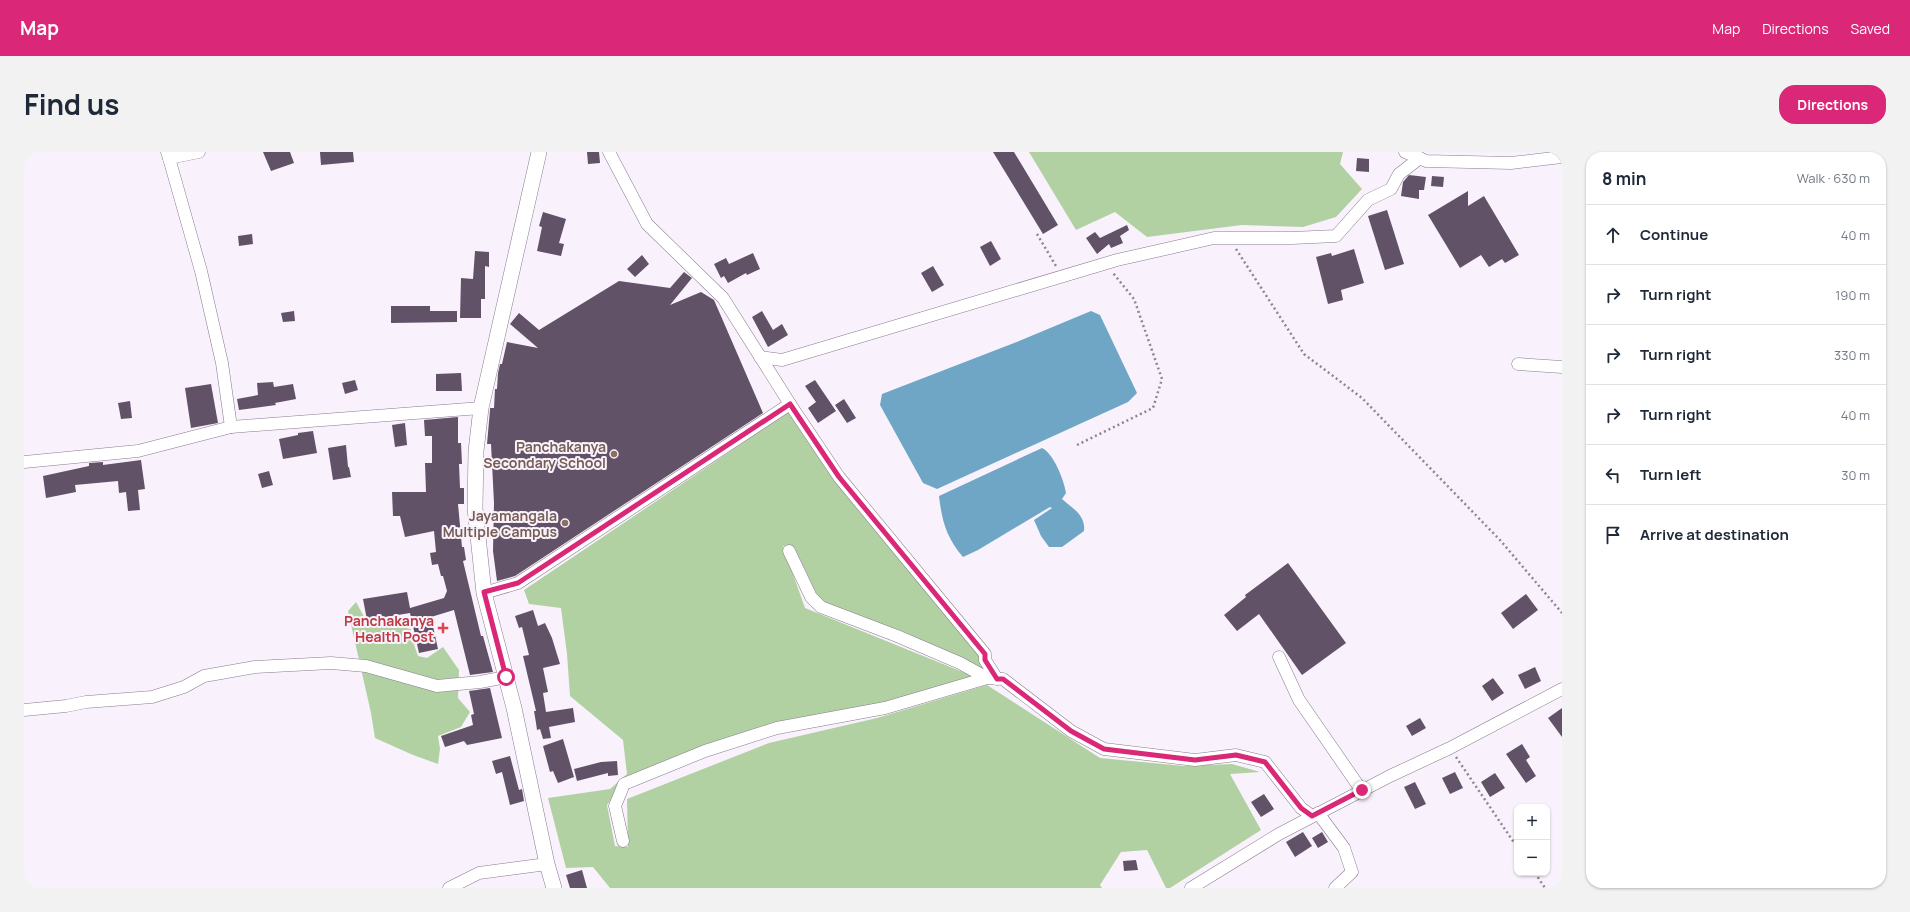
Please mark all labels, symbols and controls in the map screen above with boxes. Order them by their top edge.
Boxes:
text: Map [20,15,59,41]
text: Map [1712,19,1740,38]
text: Directions [1762,19,1829,38]
text: Saved [1851,19,1890,38]
text: Find us [24,85,119,123]
button: Directions [1779,85,1886,124]
text: 8 min [1602,167,1647,190]
text: Walk · 630 m [1797,169,1870,187]
icon: ahead [1602,224,1624,246]
text: Continue [1640,224,1708,245]
text: 40 m [1841,226,1870,244]
icon: right [1602,284,1624,306]
text: Turn right [1640,284,1711,305]
text: 190 m [1835,286,1870,304]
icon: right [1602,344,1624,366]
text: Turn right [1640,344,1711,365]
text: 330 m [1834,346,1870,364]
icon: right [1602,404,1624,426]
text: Turn right [1640,404,1711,425]
text: 40 m [1841,406,1870,424]
place label: Panchakanya Secondary School [483,437,606,472]
marker: Panchakanya Secondary School [609,449,619,459]
icon: left [1602,464,1624,486]
text: Turn left [1640,464,1702,485]
text: 30 m [1841,466,1870,484]
place label: Jayamangala Multiple Campus [443,506,557,541]
marker: Jayamangala Multiple Campus [560,518,570,528]
icon: arrive [1602,524,1624,546]
text: Arrive at destination [1640,524,1789,545]
place label: Panchakanya Health Post [344,611,434,646]
marker: Panchakanya Health Post [437,622,449,634]
route start [497,668,515,686]
route end [1353,781,1371,799]
map controls [1514,804,1550,876]
button: + [1514,804,1550,840]
button: − [1514,840,1550,876]

